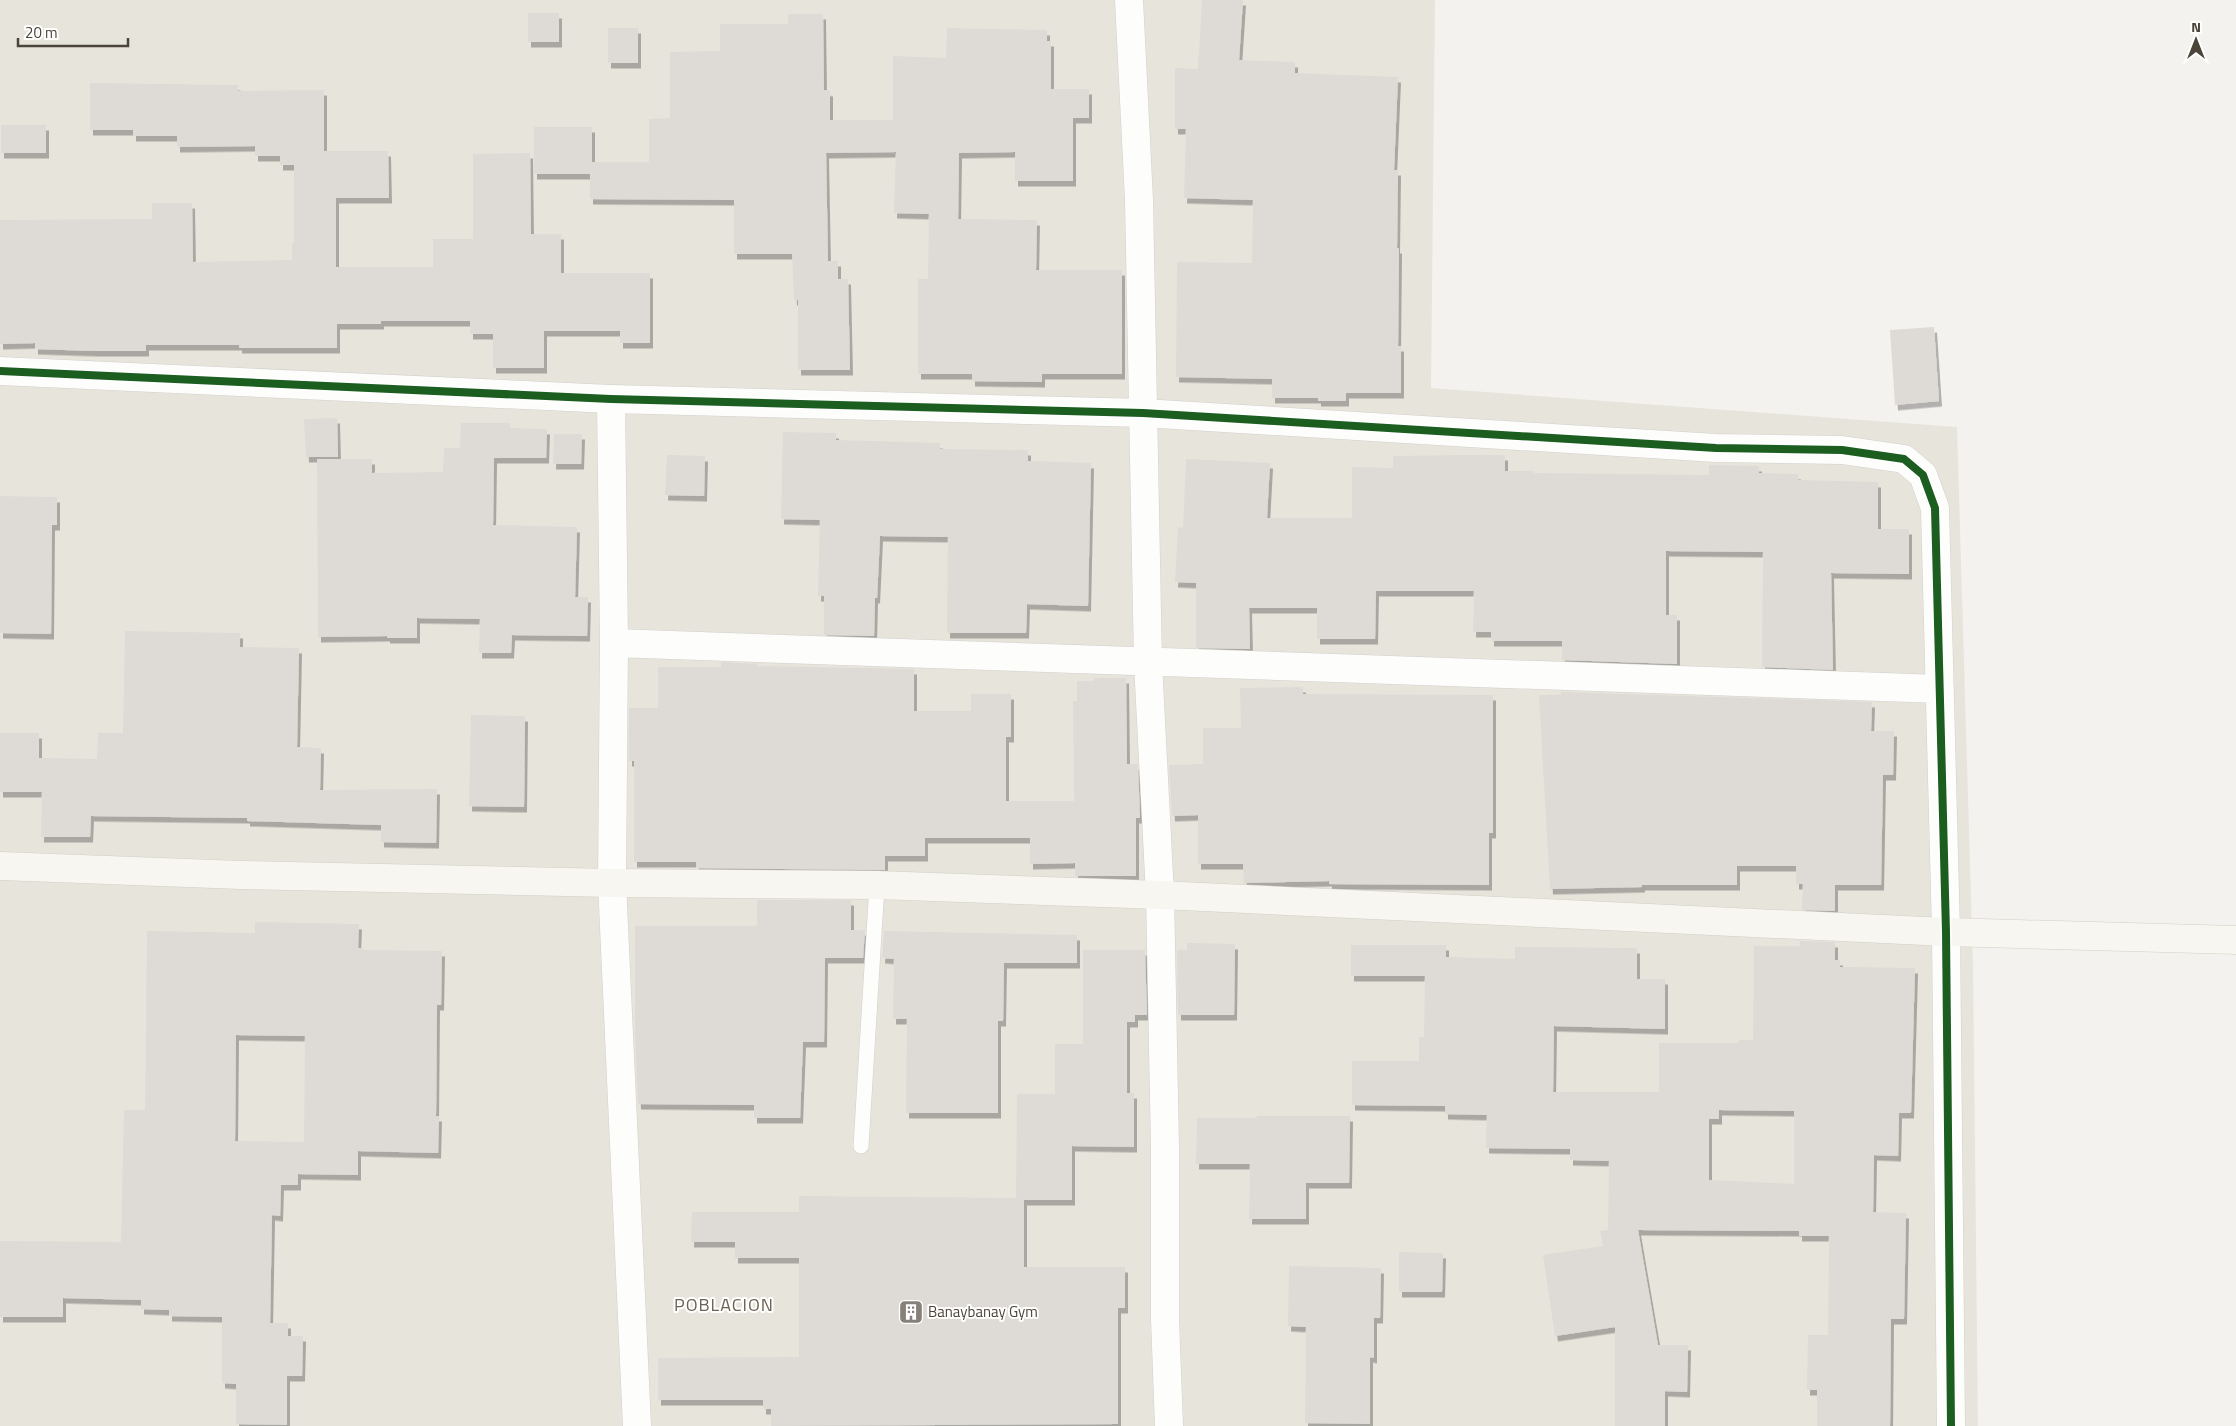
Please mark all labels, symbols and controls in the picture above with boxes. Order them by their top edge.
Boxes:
scale bar [18,15,128,47]
north arrow [2171,15,2221,65]
text: N [2191,16,2201,37]
text: 20 m [25,21,58,44]
district label: POBLACION [674,1291,774,1318]
building icon: Banaybanay Gym [898,1299,924,1325]
place label: Banaybanay Gym [928,1300,1038,1323]

